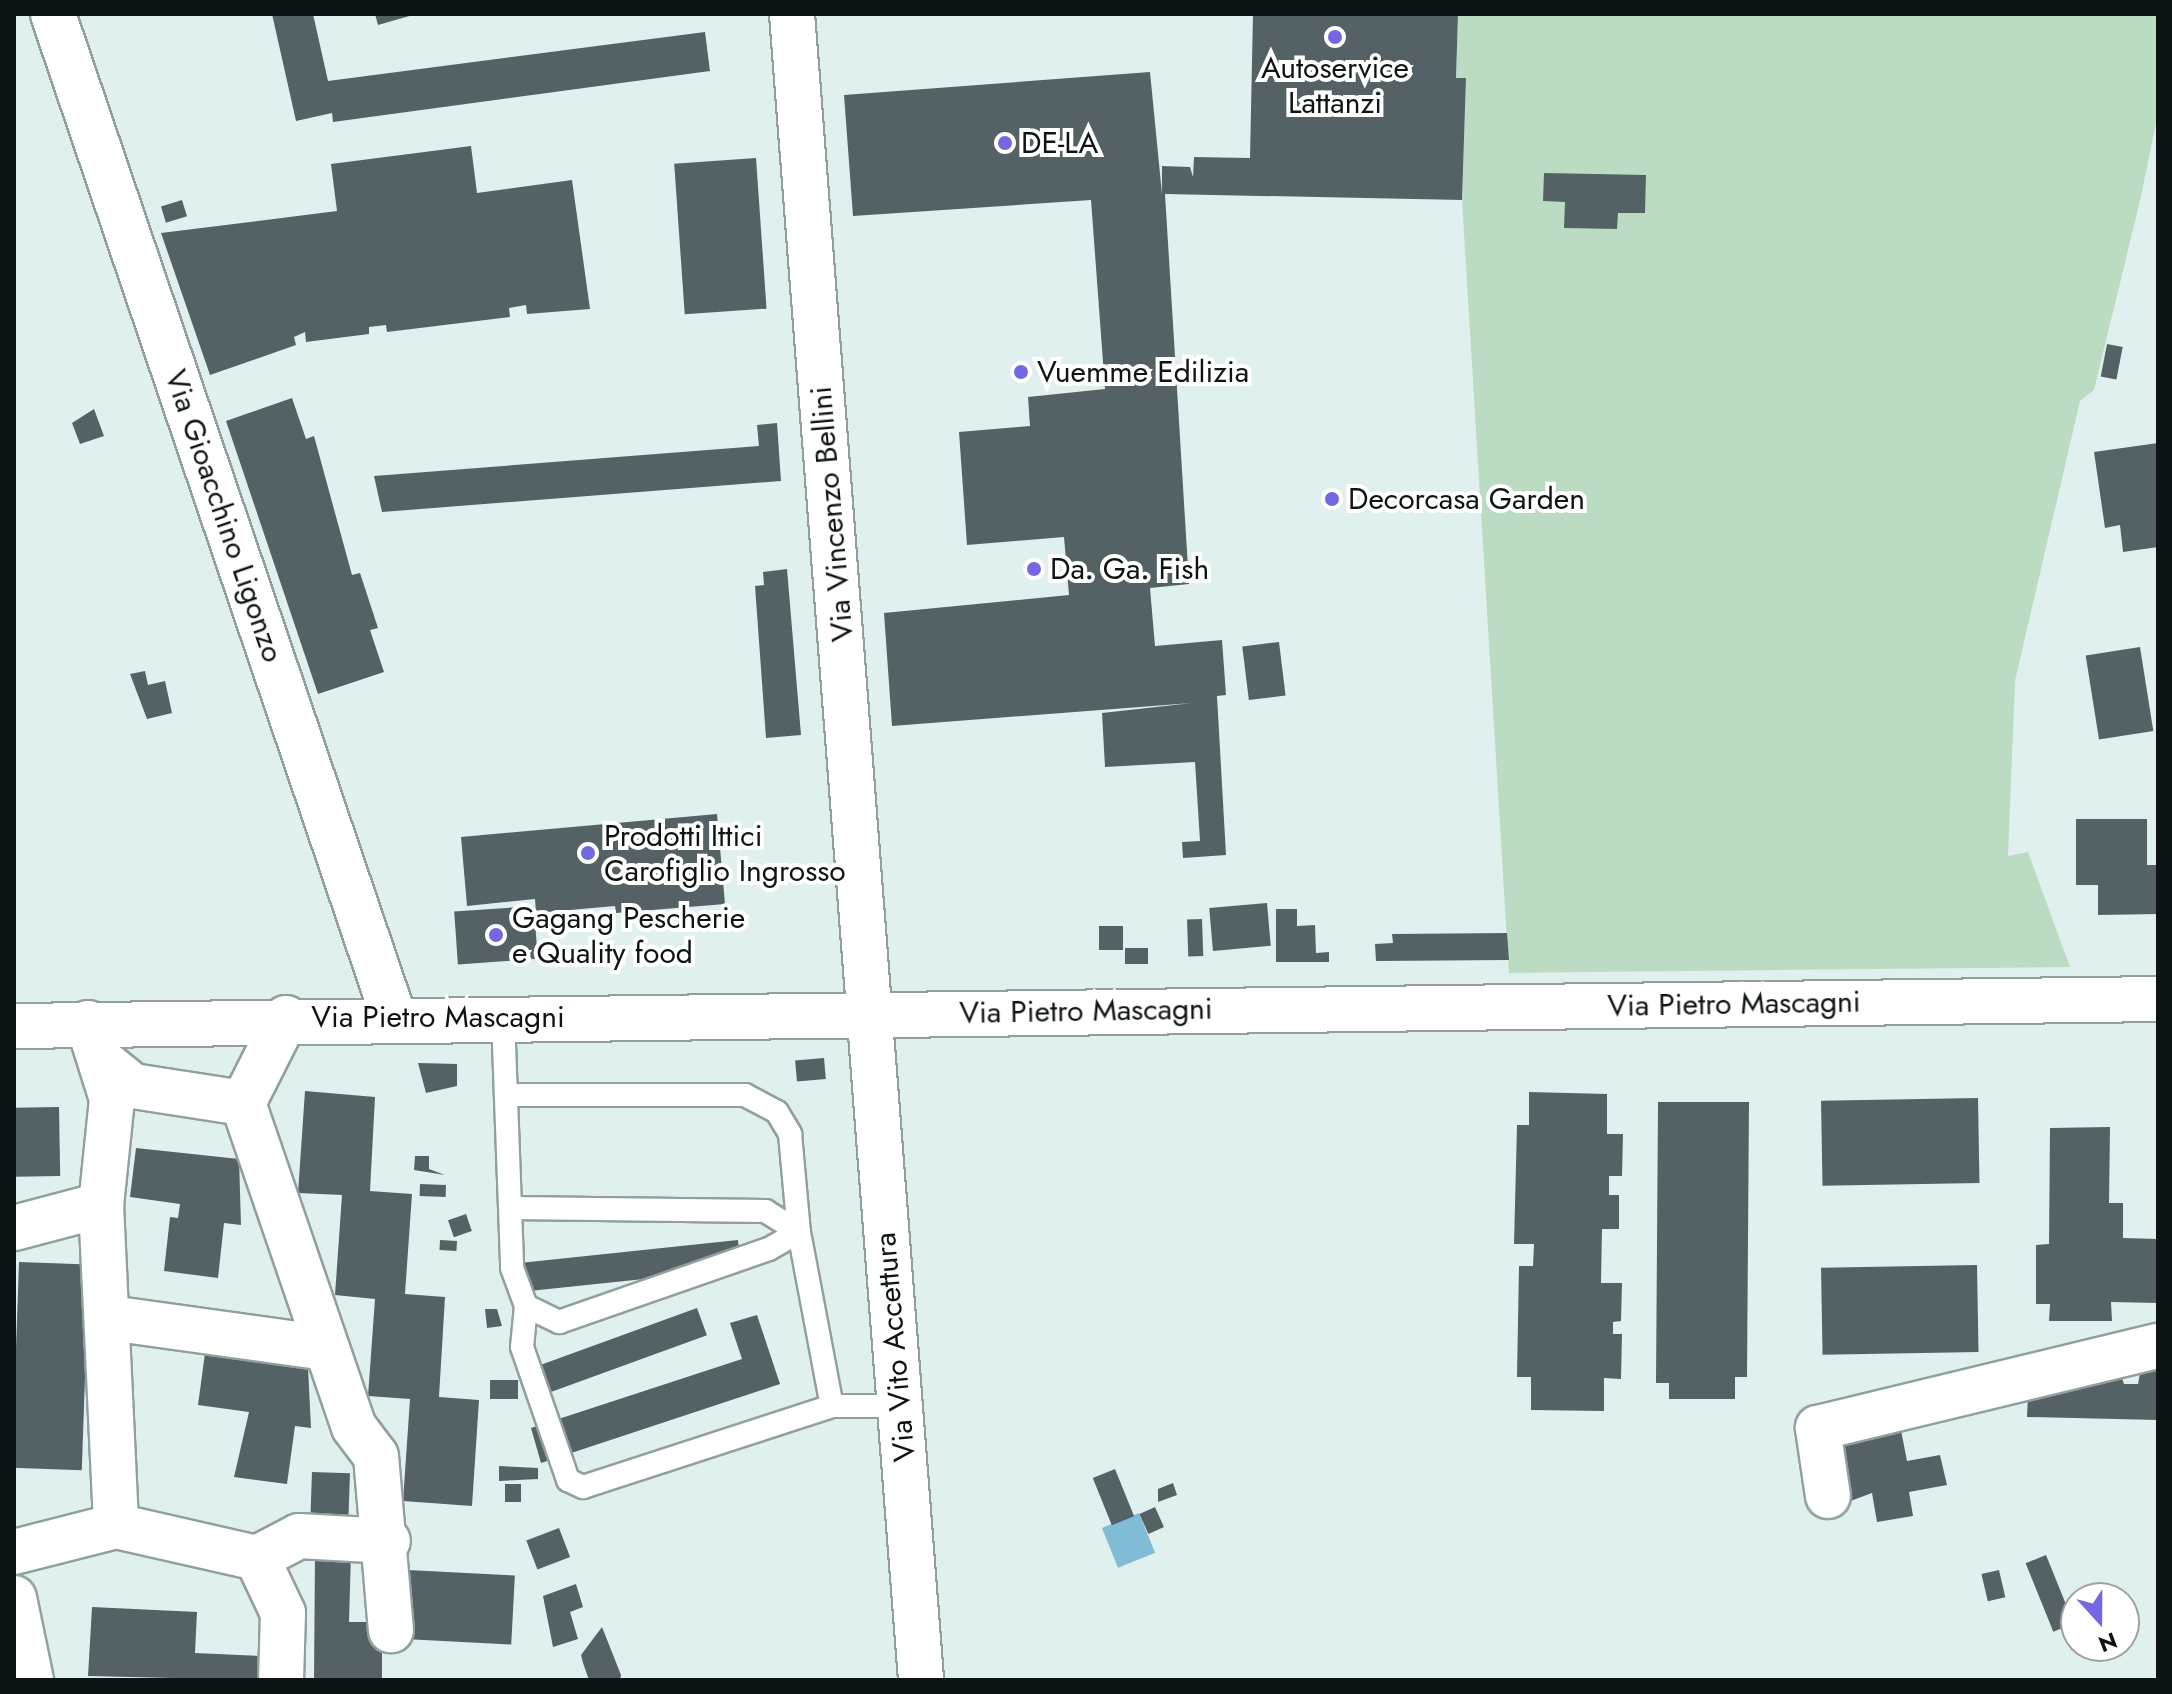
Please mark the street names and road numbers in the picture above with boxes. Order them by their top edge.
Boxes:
street label: Via Gioacchino Ligonzo [157,365,291,667]
street label: Via Vincenzo Bellini [803,385,861,643]
street label: Via Pietro Mascagni [1607,984,1861,1024]
street label: Via Pietro Mascagni [959,991,1213,1031]
street label: Via Pietro Mascagni [311,999,565,1035]
street label: Via Vito Accettura [867,1231,923,1463]

